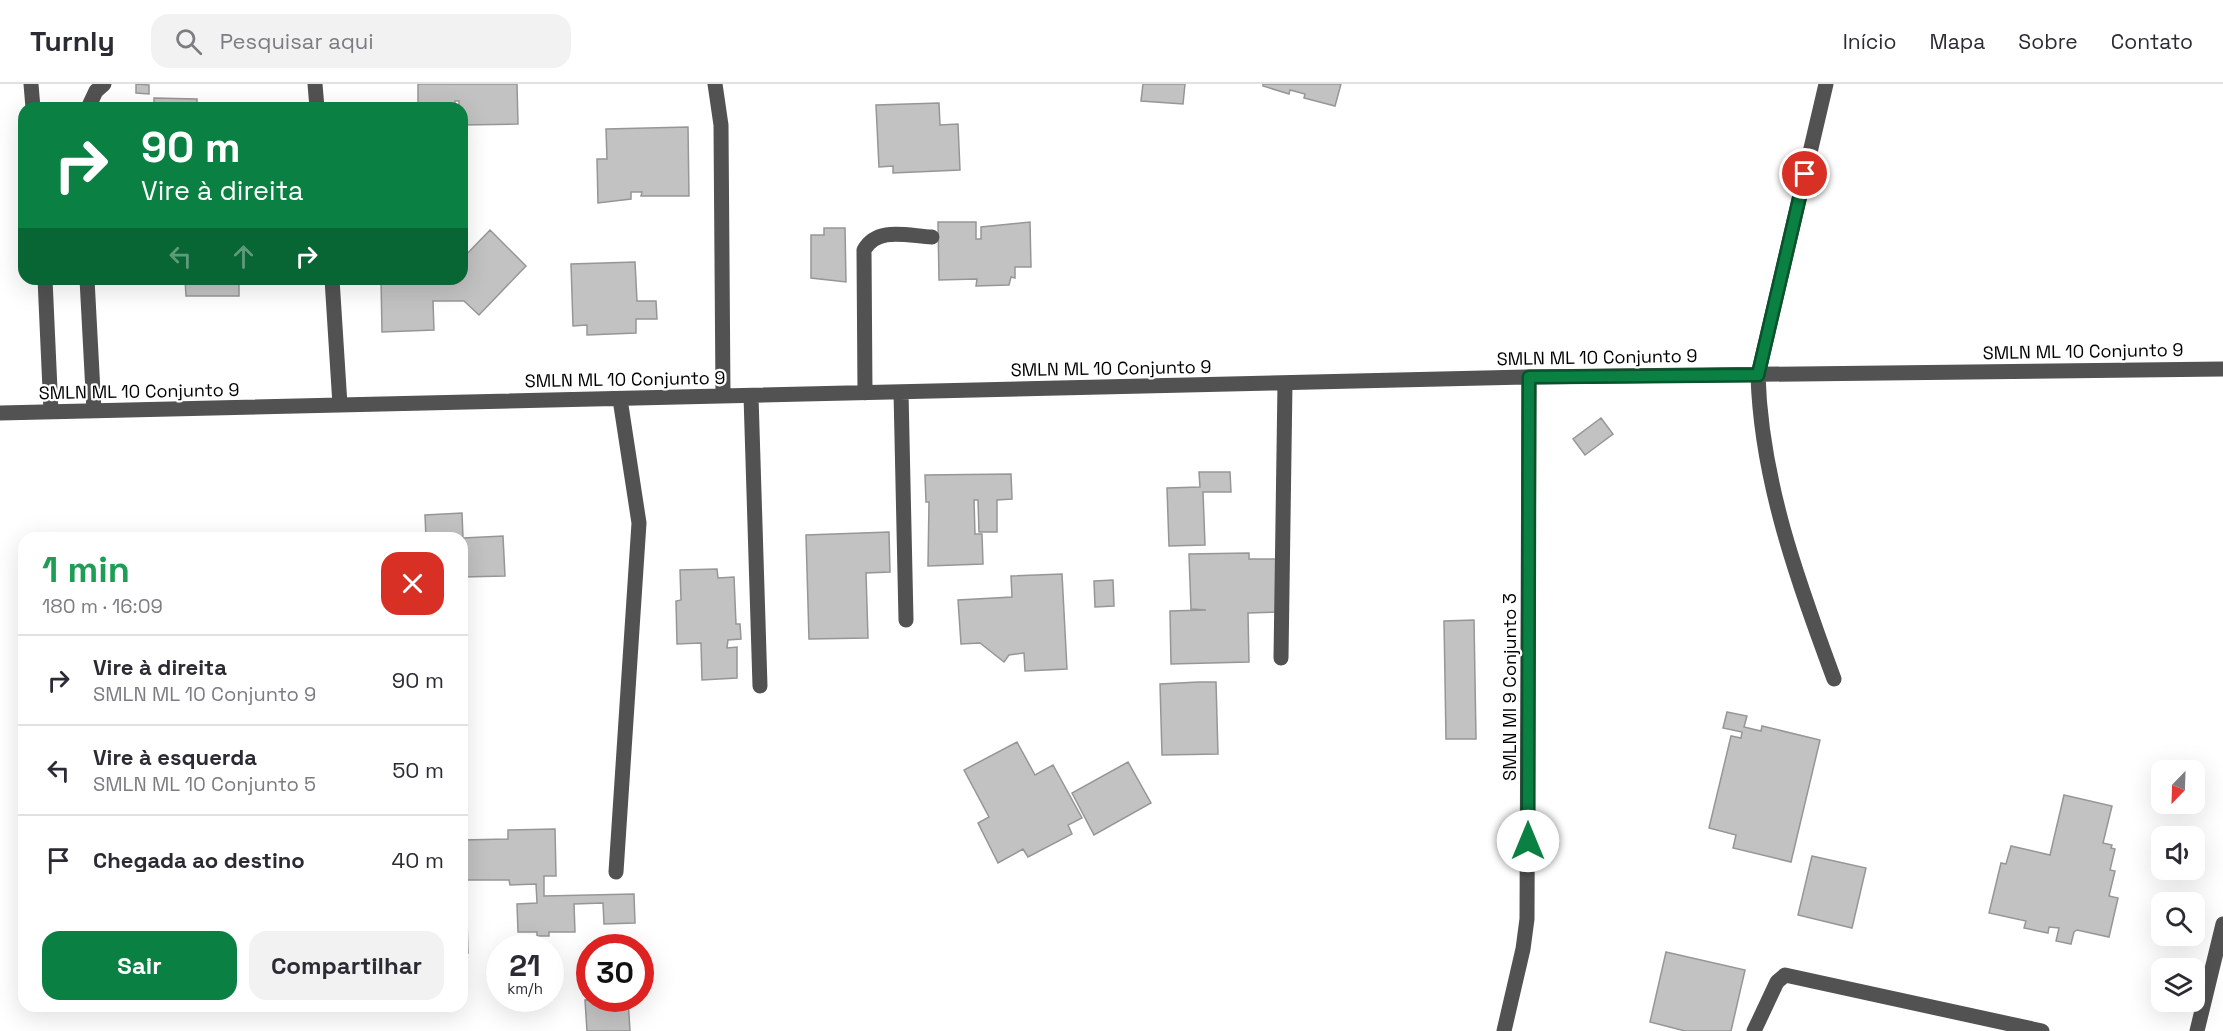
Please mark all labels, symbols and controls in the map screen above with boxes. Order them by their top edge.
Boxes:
search box [151,14,571,68]
text: Turnly [30,23,115,59]
icon: search [172,25,205,58]
text: Pesquisar aqui [220,27,374,55]
text: Início [1843,28,1896,55]
text: Mapa [1929,28,1985,55]
text: Sobre [2018,28,2078,55]
text: Contato [2111,28,2193,55]
text: 90 m [141,121,241,174]
icon: right [42,126,120,204]
pin [1779,148,1830,199]
icon: arrive [1788,157,1821,190]
text: Vire à direita [141,173,304,208]
icon: left [164,240,197,273]
icon: ahead [227,240,260,273]
icon: right [290,240,323,273]
street label: SMLN ML 10 Conjunto 9 [1982,338,2184,364]
street label: SMLN ML 10 Conjunto 9 [1496,344,1698,370]
street label: SMLN ML 10 Conjunto 9 [1010,355,1212,381]
street label: SMLN ML 10 Conjunto 9 [524,366,726,392]
street label: SMLN ML 10 Conjunto 9 [38,378,240,404]
text: 1 min [42,547,130,593]
button: close [381,552,444,615]
text: 180 m · 16:09 [42,593,163,619]
street label: SMLN MI 9 Conjunto 3 [1498,593,1521,781]
text: Vire à direita [93,653,227,681]
icon: right [42,664,75,697]
text: 90 m [392,666,444,694]
text: SMLN ML 10 Conjunto 9 [93,681,316,707]
text: Vire à esquerda [93,743,257,771]
icon: left [42,754,75,787]
text: 50 m [392,756,444,784]
north arrow [2151,760,2205,814]
map controls [2151,760,2205,1012]
text: SMLN ML 10 Conjunto 5 [93,771,316,797]
position arrow [1496,809,1560,873]
button: sound [2151,826,2205,880]
icon: arrive [42,844,75,877]
text: Chegada ao destino [93,846,305,874]
text: 40 m [392,846,444,874]
button: search [2151,892,2205,946]
button: Sair [42,931,237,1000]
button: Compartilhar [249,931,444,1000]
speed limit sign: 30 [576,934,654,1012]
text: 21 [509,946,541,985]
button: layers [2151,958,2205,1012]
text: km/h [507,979,543,998]

